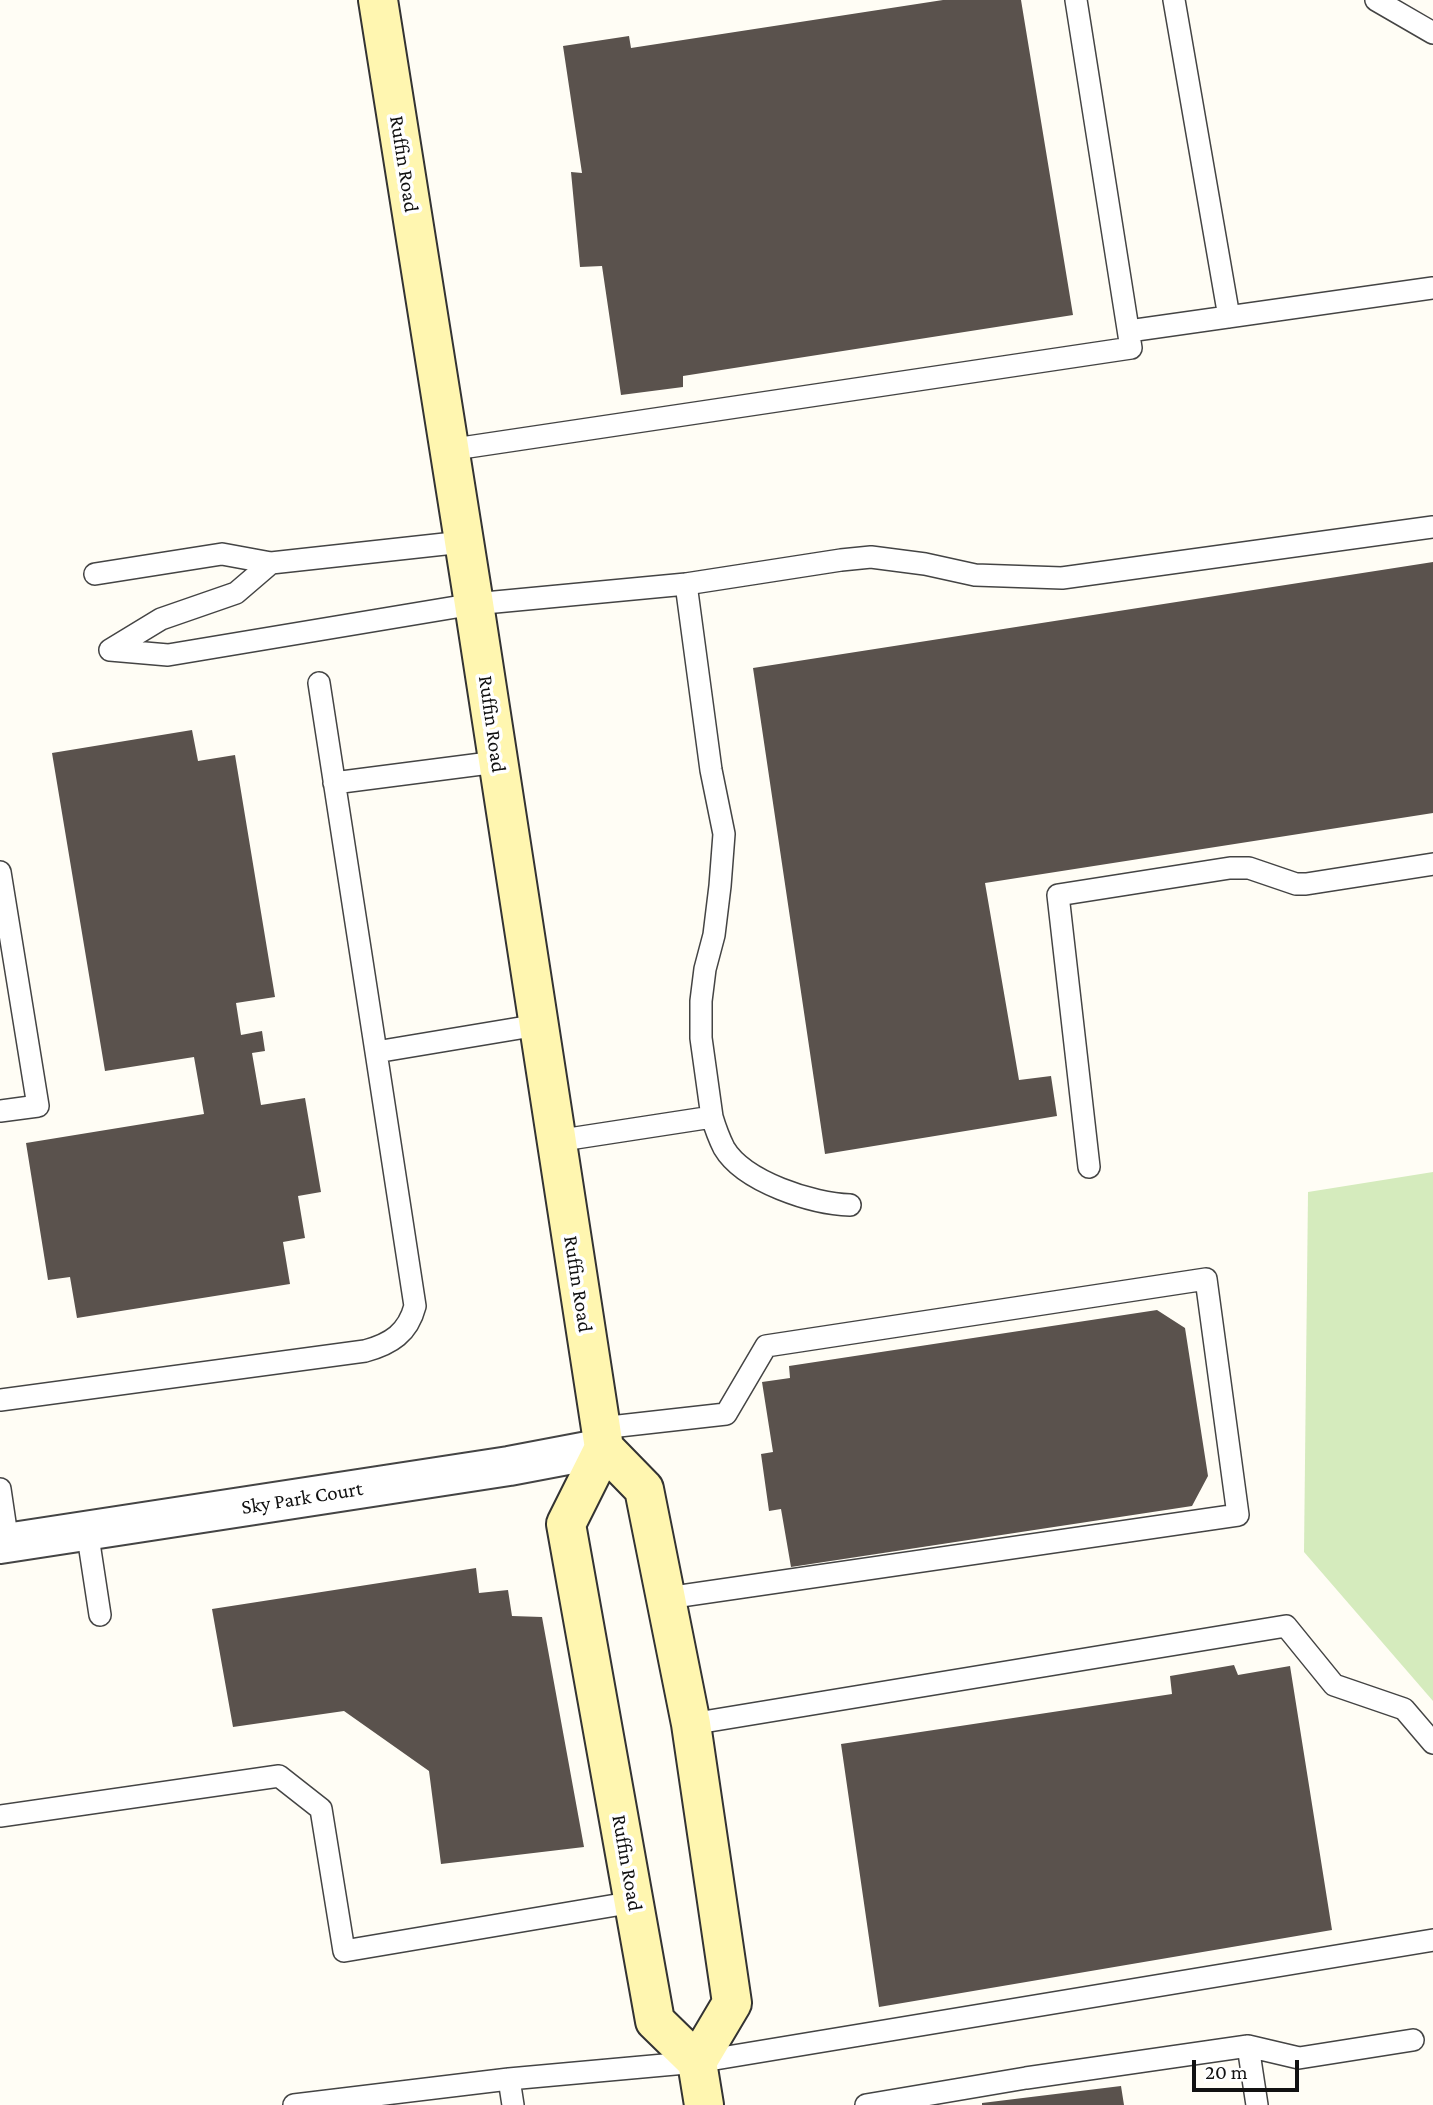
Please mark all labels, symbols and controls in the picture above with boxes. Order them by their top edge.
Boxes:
street label: Ruffin Road [384,114,424,214]
street label: Ruffin Road [473,674,511,774]
street label: Ruffin Road [558,1234,598,1334]
street label: Sky Park Court [239,1476,365,1520]
street label: Ruffin Road [606,1813,648,1913]
scale bar [1195,2046,1302,2090]
text: 20 m [1205,2060,1248,2084]

